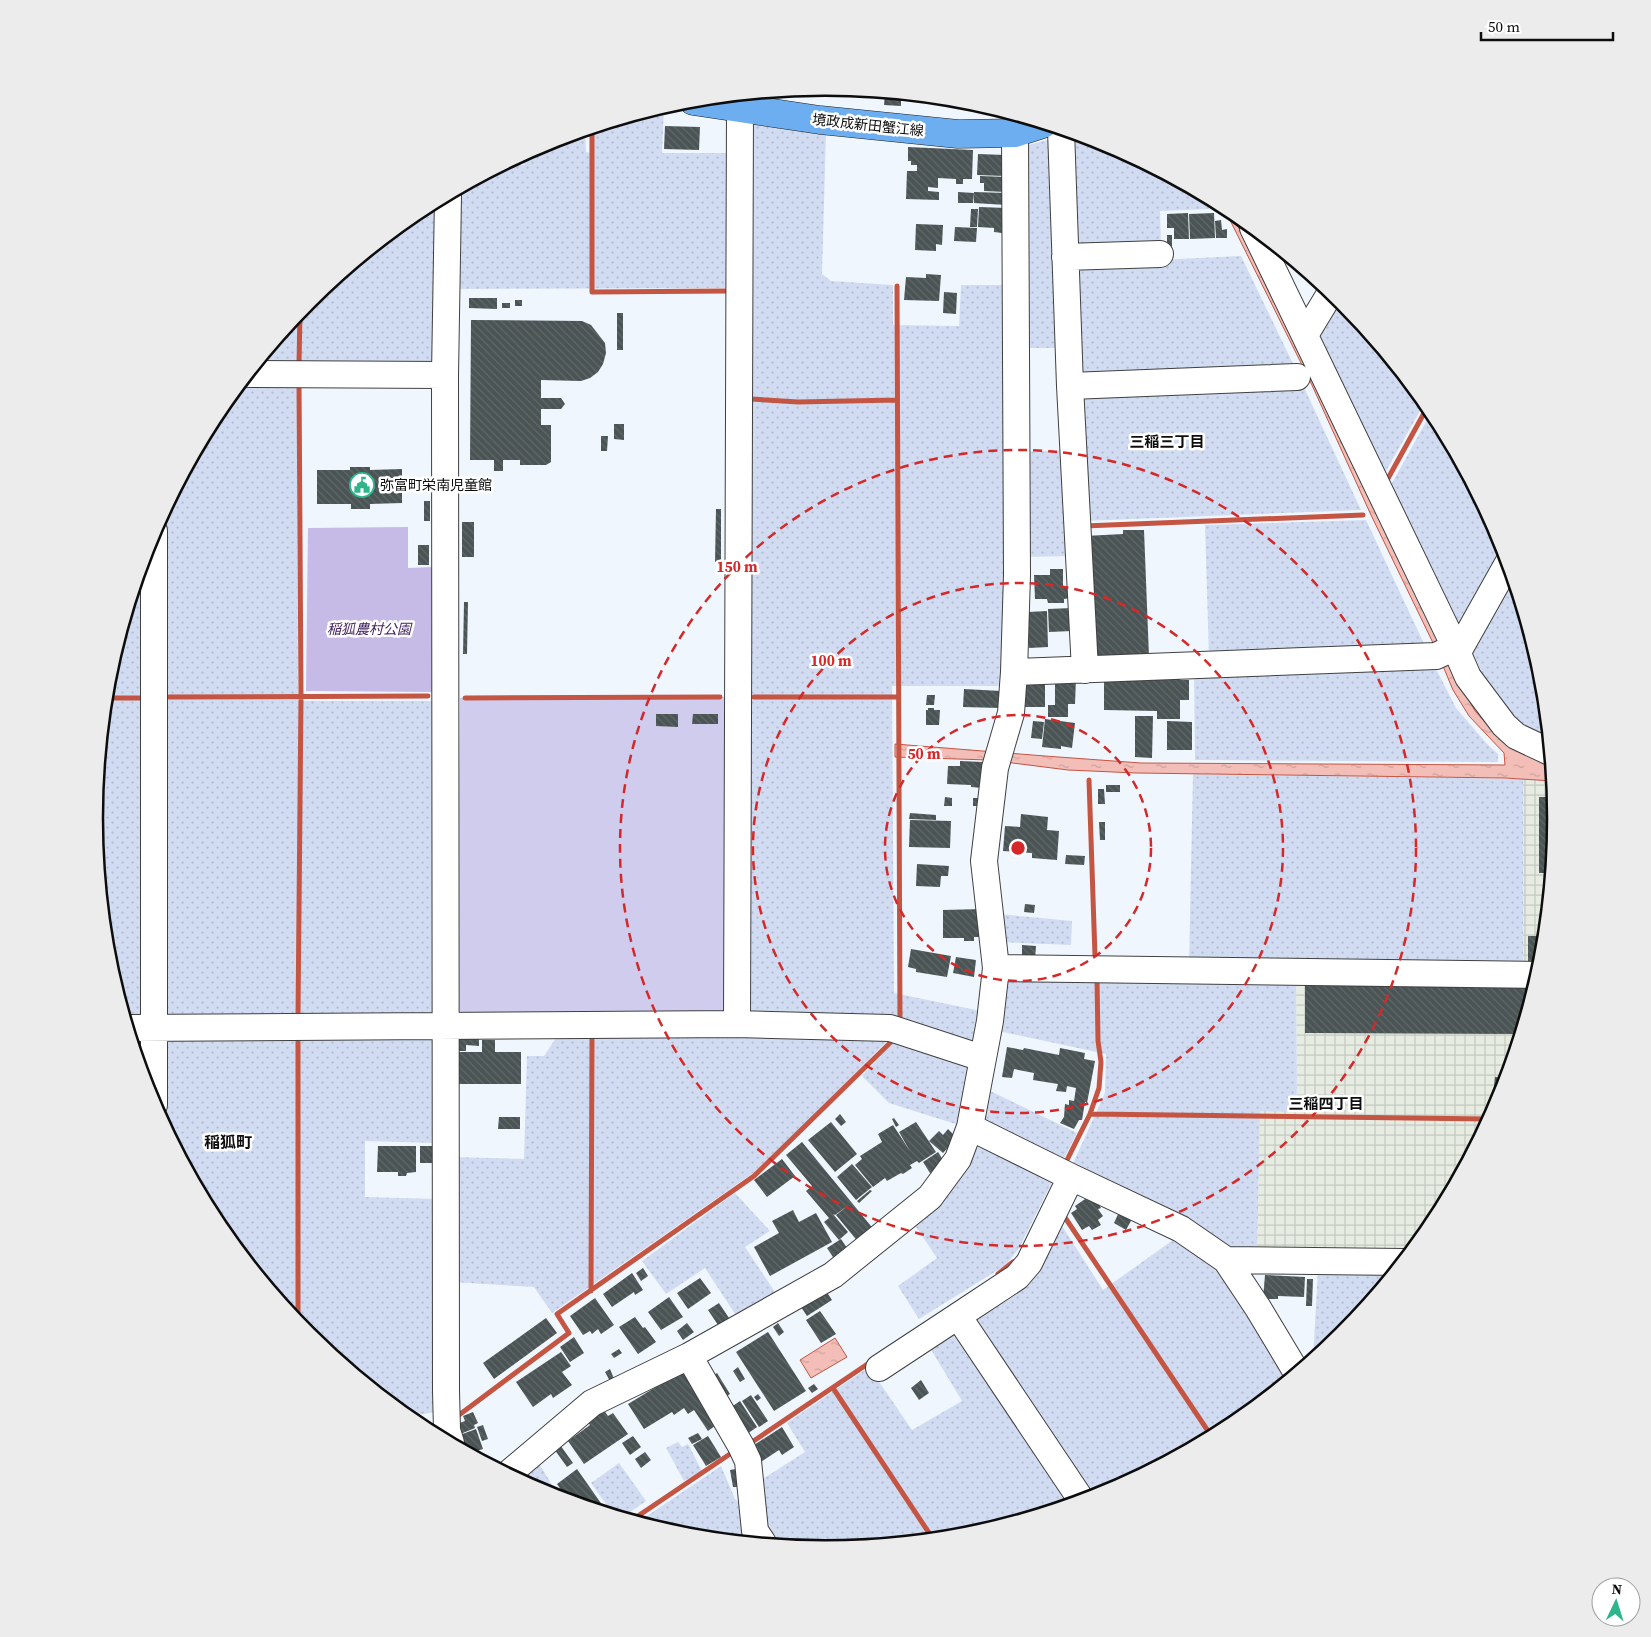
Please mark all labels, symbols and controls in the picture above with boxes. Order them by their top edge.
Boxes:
scale bar [1481,10,1614,42]
text: 50 m [1488,16,1520,37]
street label: 境政成新田蟹江線 [811,109,925,141]
district label: 三稲三丁目 [1129,431,1205,452]
public building icon: 弥富町栄南児童館 [349,472,375,498]
place label: 弥富町栄南児童館 [380,475,492,495]
text: 150 m [716,556,758,577]
park label: 稲狐農村公園 [327,619,413,639]
text: 100 m [810,650,852,671]
text: 50 m [907,743,941,764]
centre of rings [1009,839,1027,857]
district label: 三稲四丁目 [1288,1093,1364,1114]
district label: 稲狐町 [204,1131,252,1153]
north arrow [1591,1577,1641,1627]
text: N [1611,1579,1623,1599]

